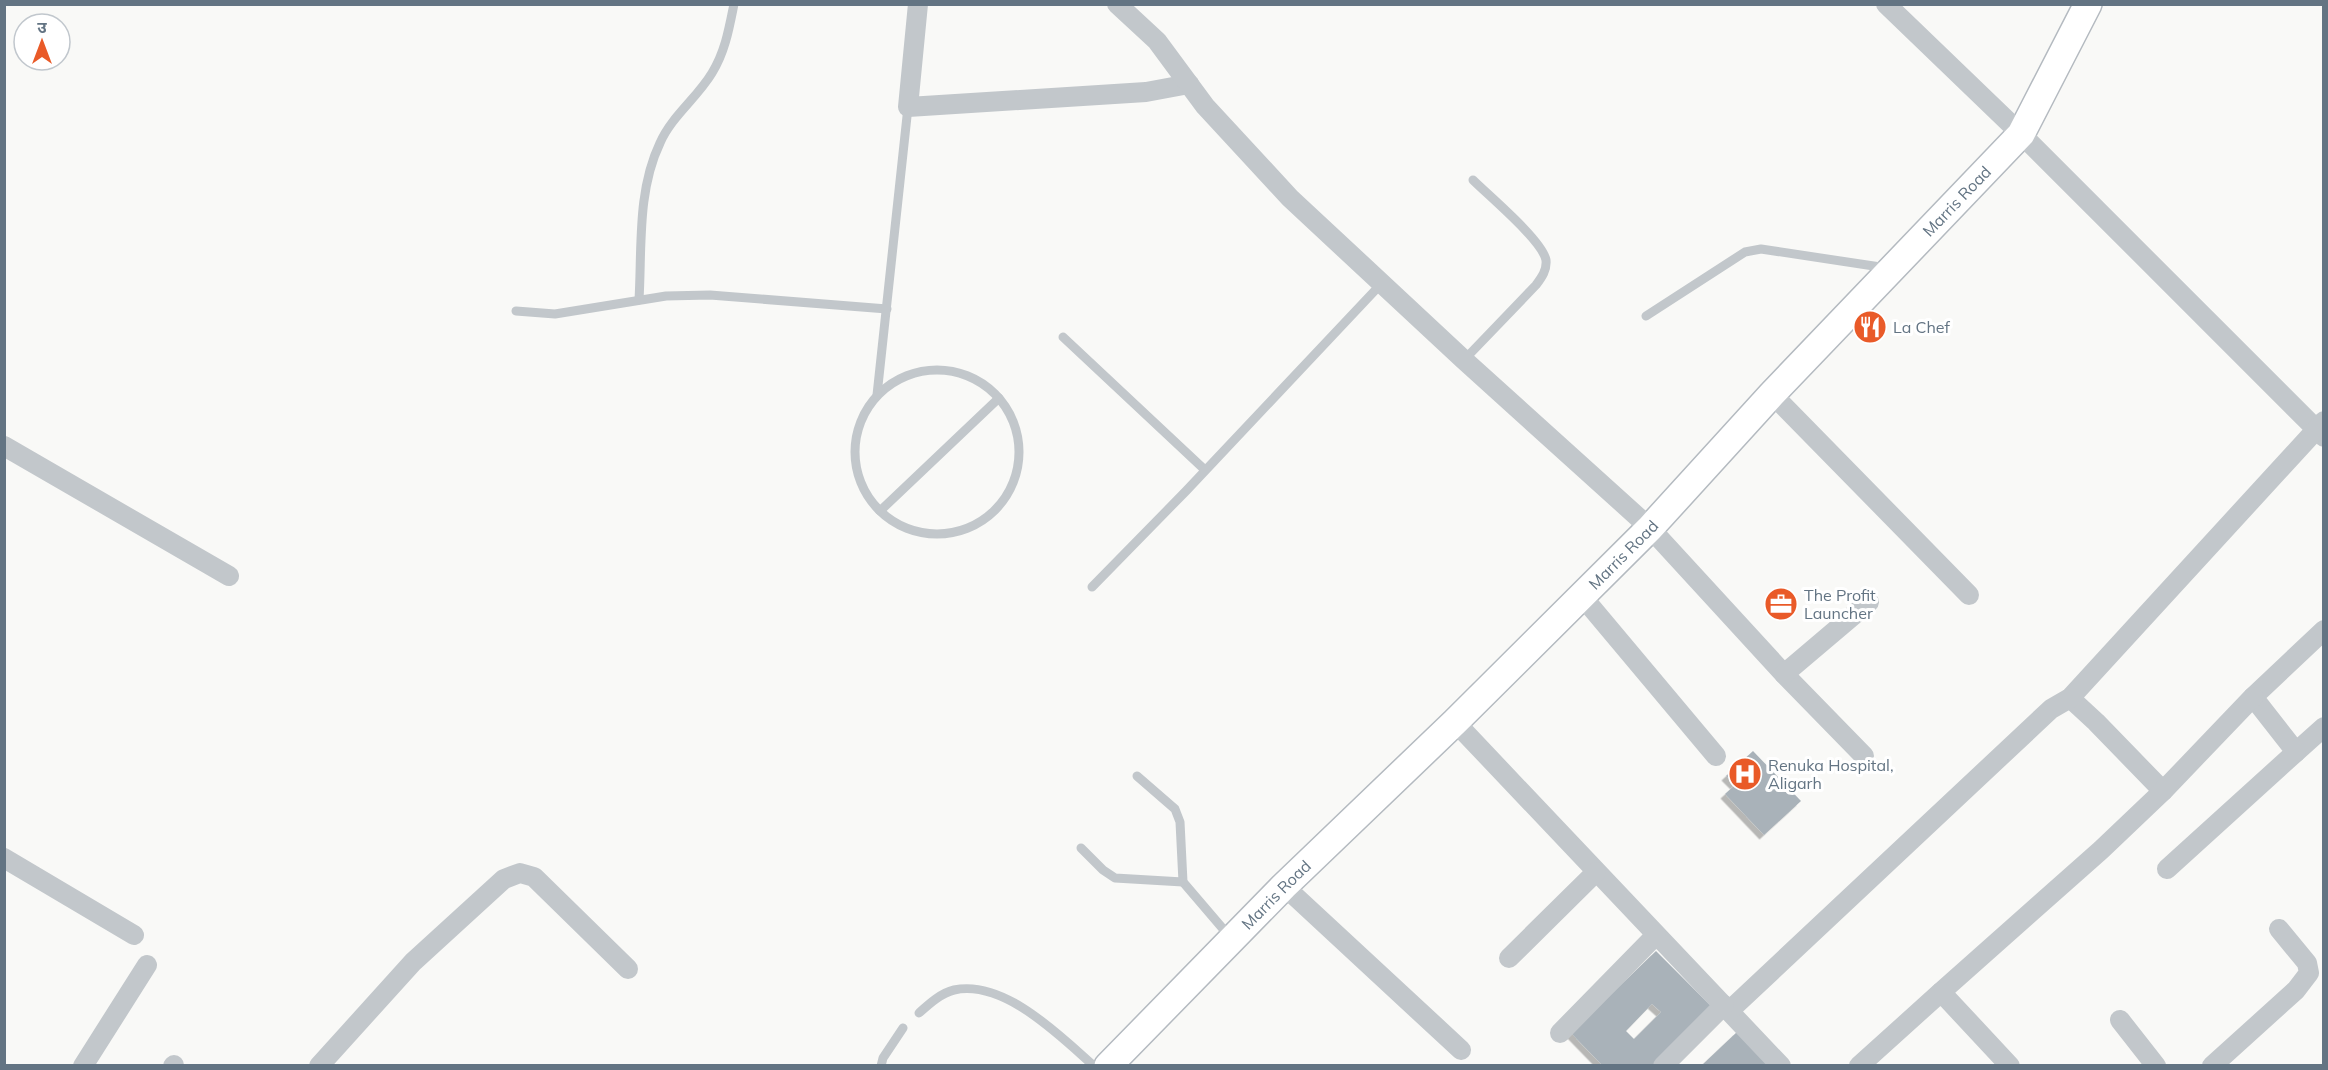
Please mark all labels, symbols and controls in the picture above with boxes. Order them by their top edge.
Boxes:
north arrow [12,12,72,72]
text: उ [37,17,47,37]
street label: Marris Road [1918,162,1995,241]
restaurant icon: La Chef [1852,309,1888,345]
place label: La Chef [1893,317,1951,337]
street label: Marris Road [1584,516,1662,594]
place label: The Profit Launcher [1804,585,1876,623]
office icon: The Profit Launcher [1763,586,1799,622]
place label: Renuka Hospital, Aligarh [1768,755,1894,793]
hospital icon: Renuka Hospital, Aligarh [1727,756,1763,792]
street label: Marris Road [1237,856,1315,934]

